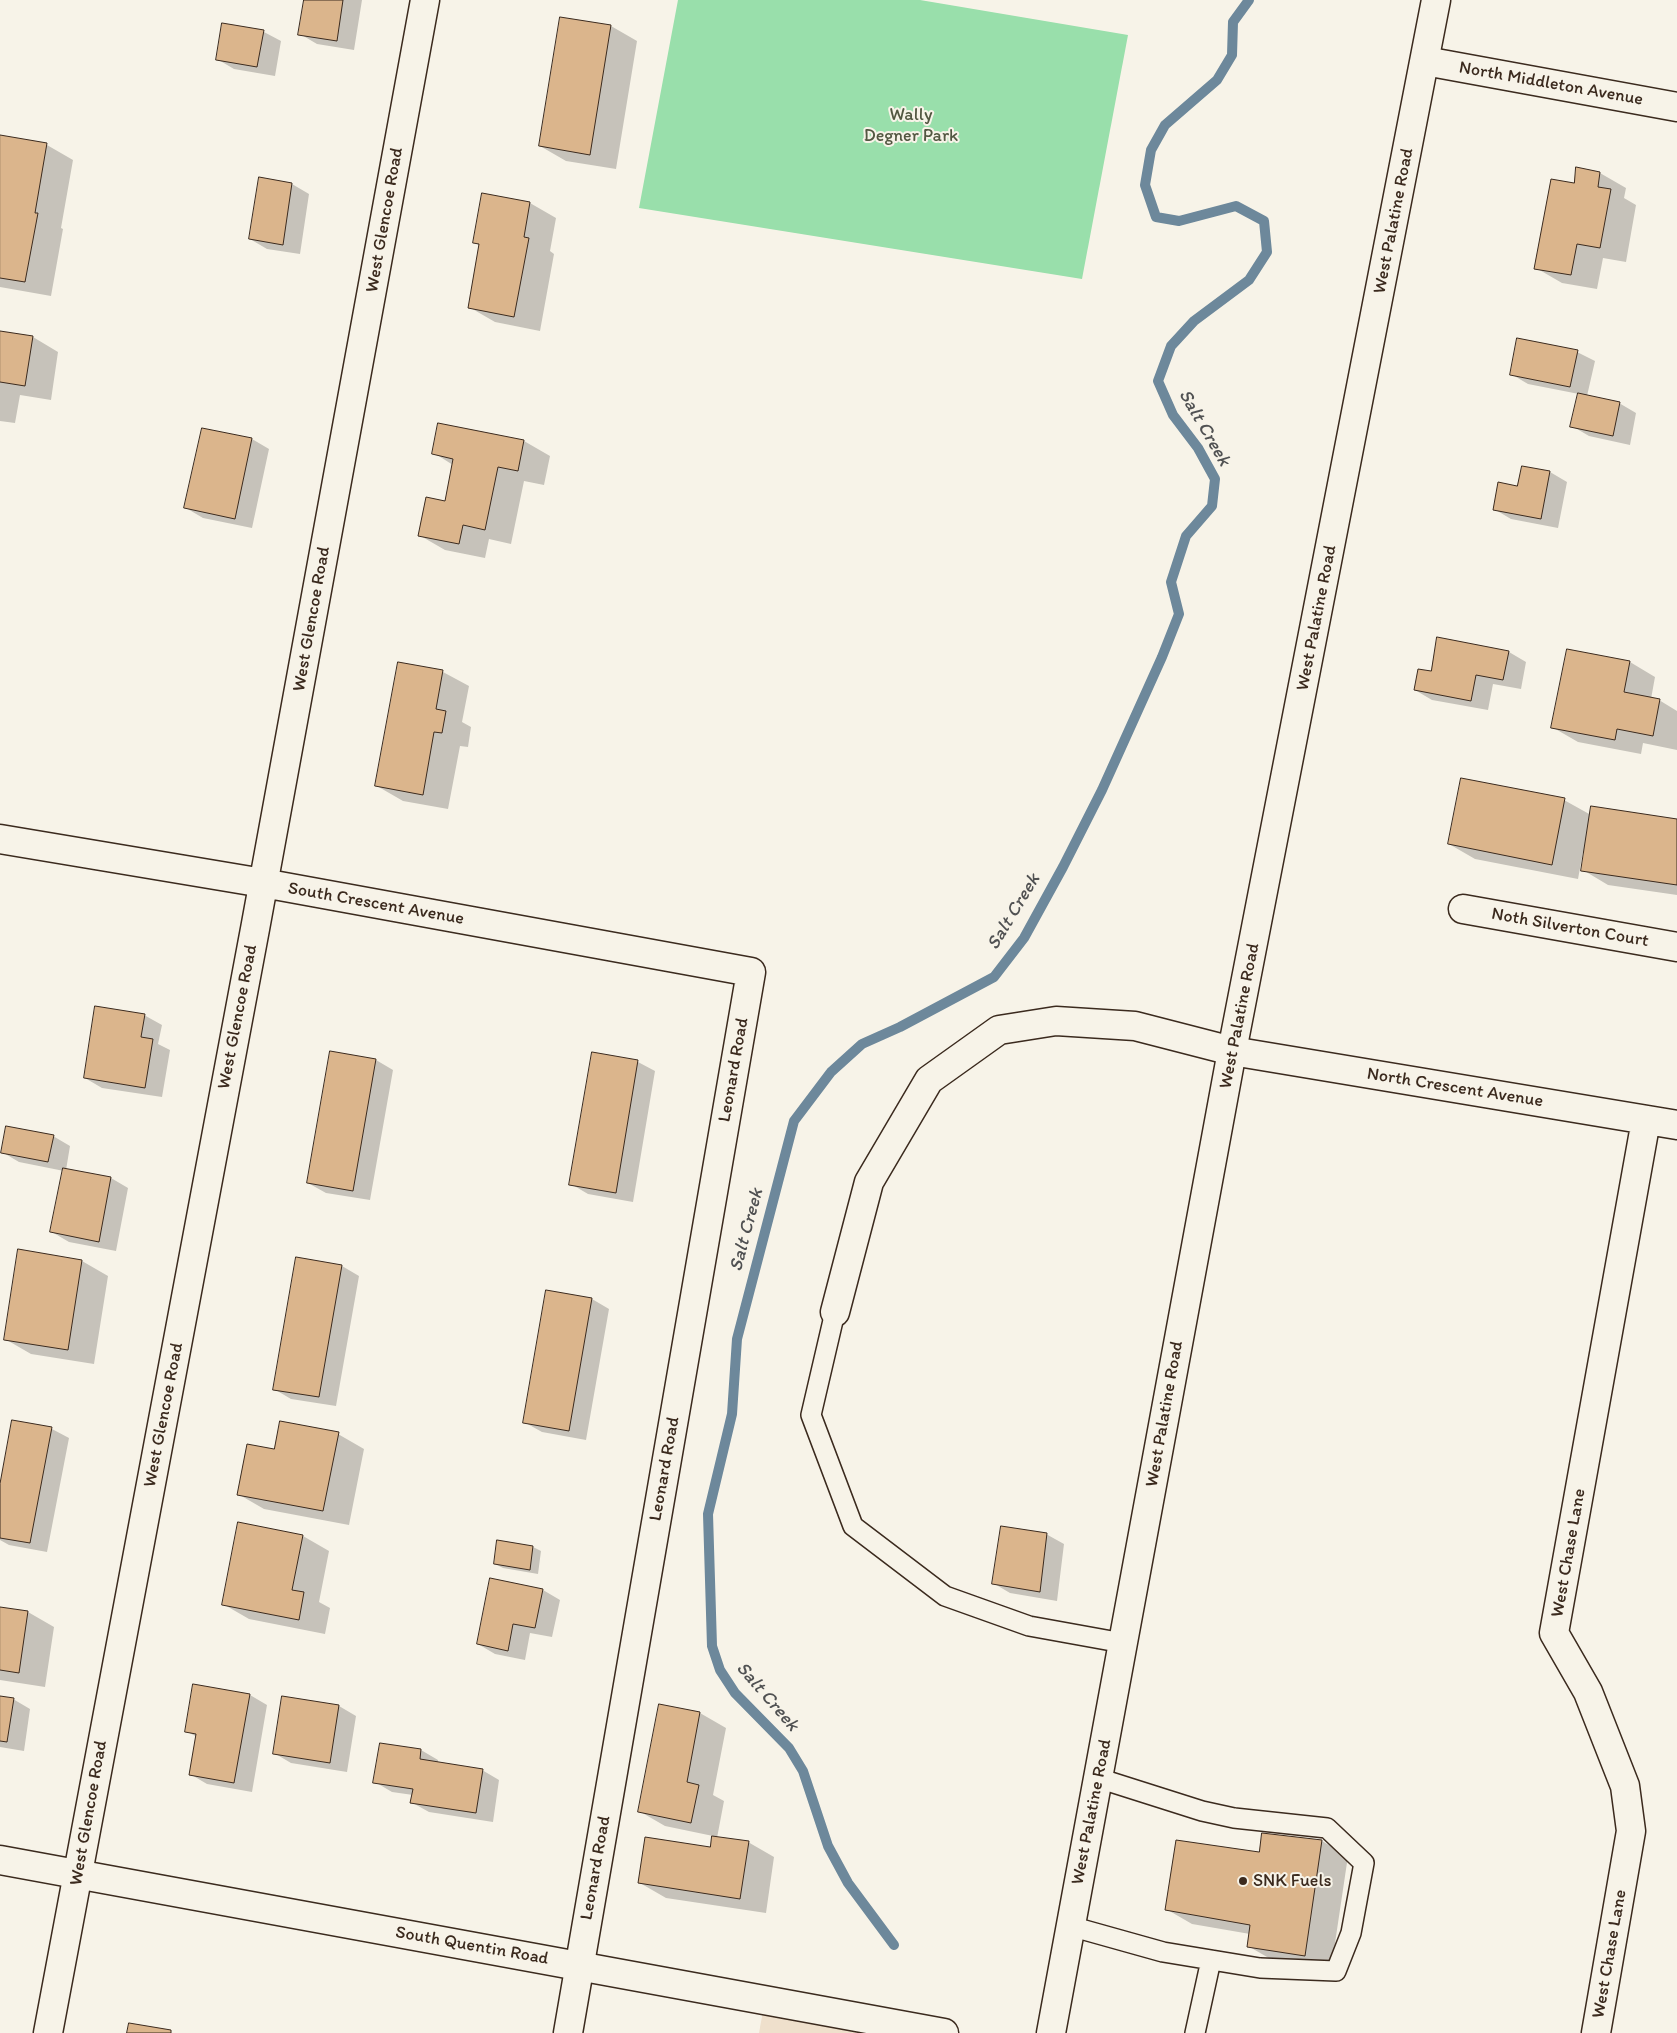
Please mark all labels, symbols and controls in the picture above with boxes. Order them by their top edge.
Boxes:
street label: North Middleton Avenue [1457,57,1645,111]
park label: Wally Degner Park [864,104,958,146]
street label: West Glencoe Road [362,146,408,294]
street label: West Palatine Road [1369,146,1419,296]
water label: Salt Creek [1173,386,1235,470]
street label: West Palatine Road [1292,543,1342,693]
street label: West Glencoe Road [289,545,335,693]
water label: Salt Creek [982,870,1046,954]
street label: South Crescent Avenue [286,878,466,930]
street label: Noth Silverton Court [1490,904,1650,952]
street label: West Palatine Road [1215,941,1265,1091]
street label: West Glencoe Road [213,943,263,1091]
street label: Leonard Road [714,1016,754,1124]
street label: North Crescent Avenue [1365,1063,1545,1113]
water label: Salt Creek [725,1186,769,1274]
street label: West Palatine Road [1142,1339,1188,1489]
street label: West Glencoe Road [139,1341,189,1489]
street label: Leonard Road [645,1415,685,1523]
street label: West Chase Lane [1547,1487,1591,1619]
water label: Salt Creek [731,1658,803,1736]
street label: West Palatine Road [1067,1737,1117,1887]
street label: West Glencoe Road [66,1739,112,1887]
street label: Leonard Road [576,1814,616,1922]
place label: SNK Fuels [1253,1870,1331,1892]
marker: SNK Fuels [1237,1875,1249,1887]
street label: West Chase Lane [1588,1888,1632,2020]
street label: South Quentin Road [394,1922,550,1970]

